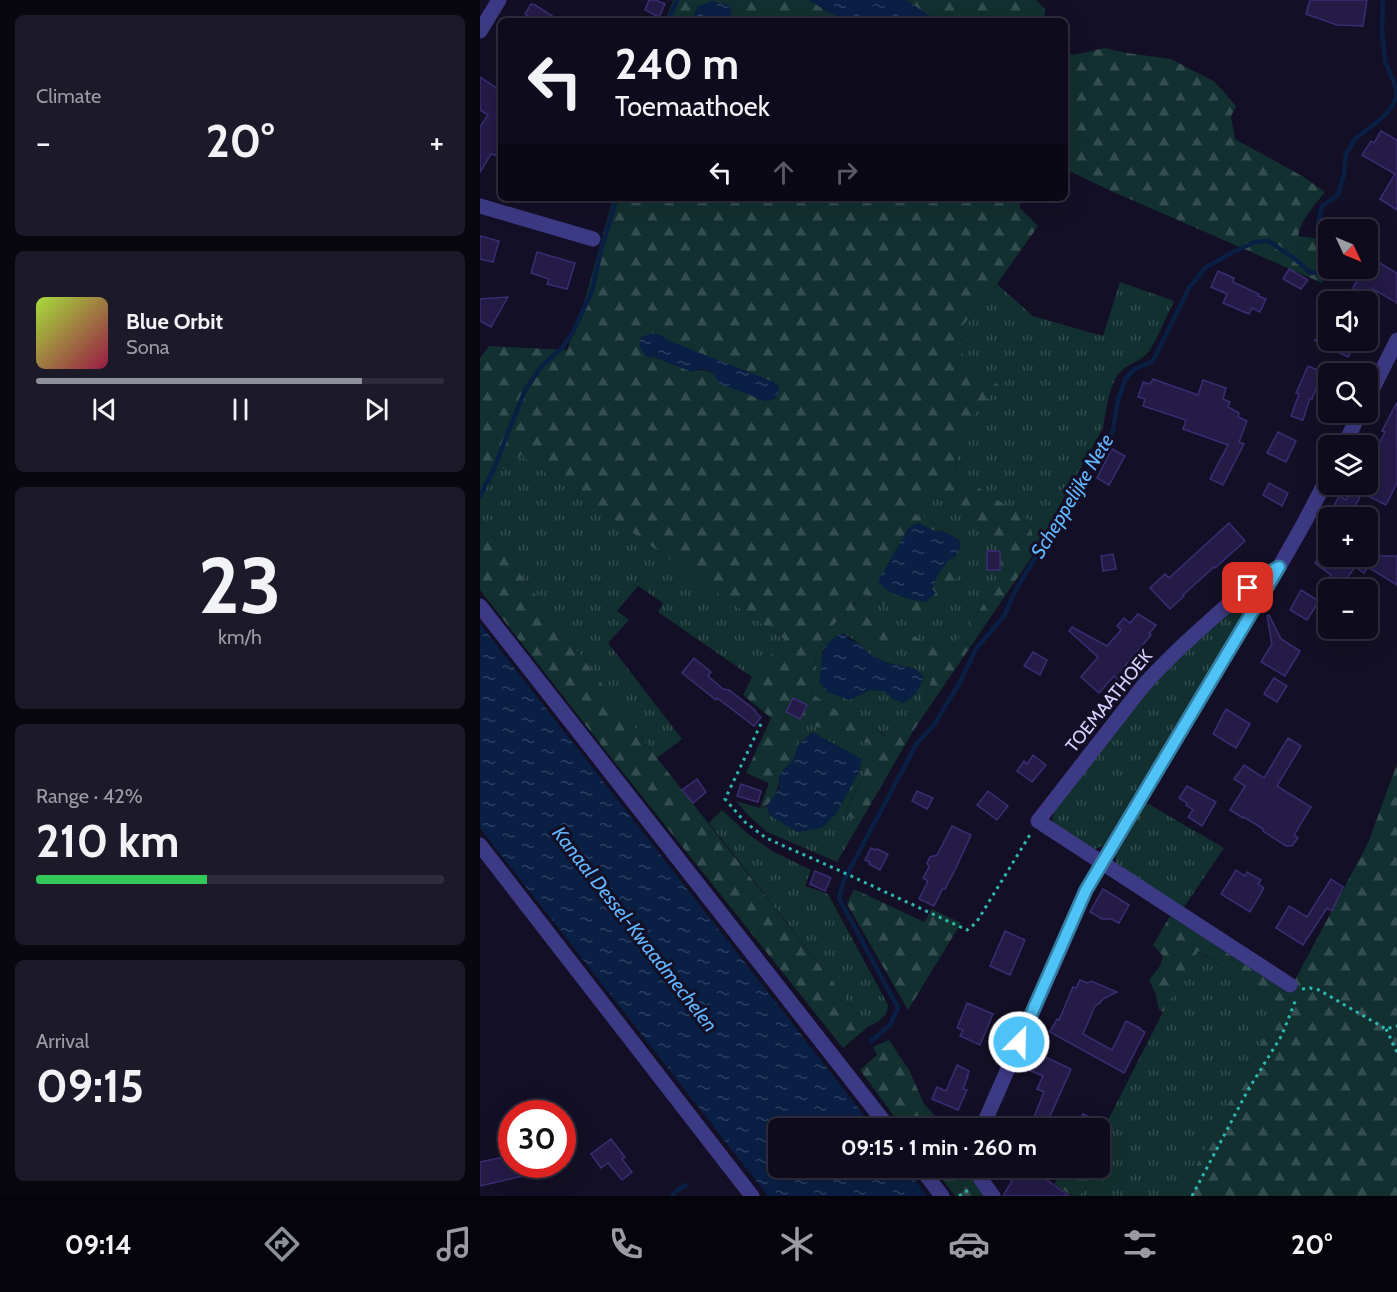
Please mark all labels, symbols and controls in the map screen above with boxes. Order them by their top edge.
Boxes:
text: 240 m [615,38,739,90]
icon: left [516,42,594,120]
text: Climate [36,84,101,108]
text: Toemaathoek [615,90,770,123]
text: 20° [206,114,274,168]
text: − [36,122,51,162]
text: + [429,122,444,162]
icon: left [704,156,737,189]
icon: ahead [767,156,800,189]
icon: right [830,156,863,189]
north arrow [1318,219,1378,279]
map controls [1318,219,1378,639]
button: sound [1318,291,1378,351]
text: Blue Orbit [126,308,223,335]
text: Sona [126,335,169,359]
button: search [1318,363,1378,423]
icon: previous [88,393,121,426]
icon: pause [224,393,257,426]
icon: next [360,393,393,426]
water label: Scheppelijke Nete [1026,430,1118,562]
button: layers [1318,435,1378,495]
button: + [1318,507,1378,567]
text: 23 [198,538,282,633]
pin [1222,562,1273,613]
icon: arrive [1231,571,1264,604]
button: − [1318,579,1378,639]
text: km/h [218,625,262,649]
street label: TOEMAATHOEK [1061,645,1157,757]
text: Range · 42% [36,784,143,808]
text: 210 km [36,814,179,868]
water label: Kanaal Dessel-Kwaadmechelen [547,822,723,1036]
position arrow [987,1010,1051,1074]
text: Arrival [36,1029,89,1053]
text: 09:15 [36,1059,144,1113]
speed limit sign: 30 [498,1100,576,1178]
text: 09:15 · 1 min · 260 m [841,1134,1037,1161]
icon: directions [261,1223,303,1265]
icon: music [433,1223,475,1265]
icon: phone [605,1223,647,1265]
icon: climate [776,1223,818,1265]
icon: car [948,1223,990,1265]
icon: filters [1119,1223,1161,1265]
text: 09:14 [65,1228,132,1261]
text: 20° [1291,1228,1332,1261]

